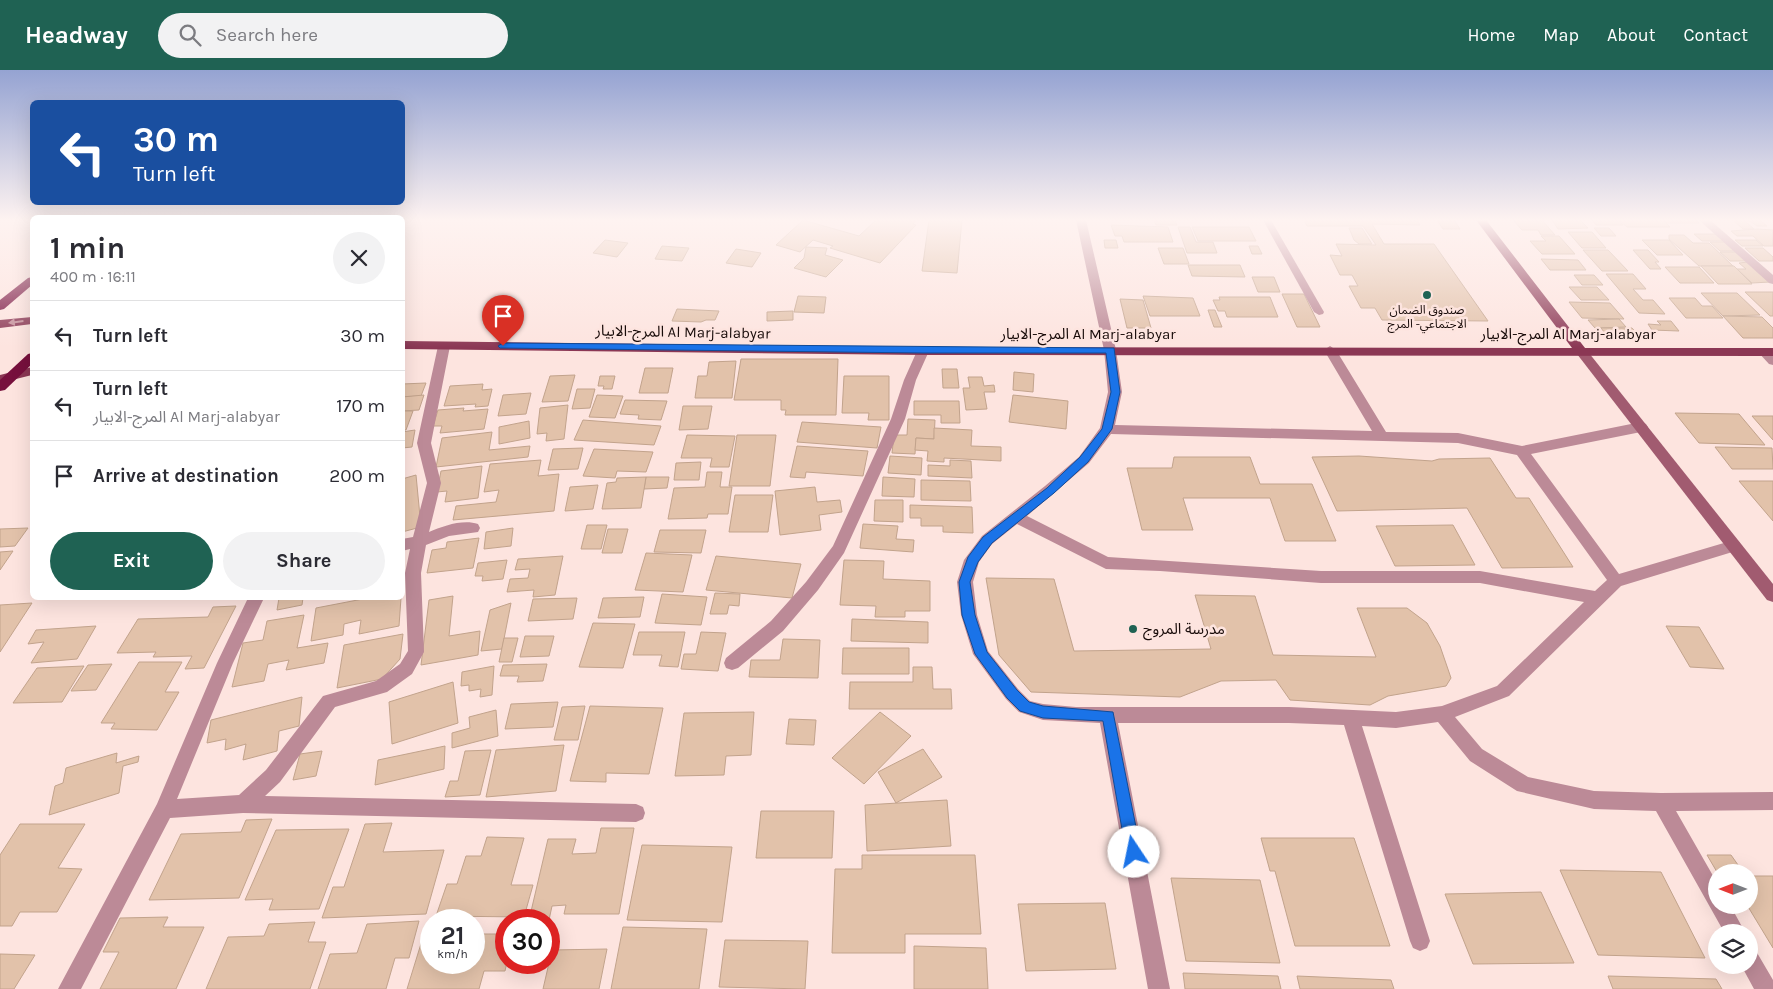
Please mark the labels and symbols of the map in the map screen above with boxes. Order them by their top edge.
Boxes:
marker: صندوق الضمان الاجتماعي- المرج [1421,289,1433,301]
pin [482,295,524,346]
place label: صندوق الضمان الاجتماعي- المرج [1387,303,1467,334]
one-way arrow [8,318,24,326]
street label: المرج-الابيار Al Marj-alabyar [594,321,771,346]
street label: المرج-الابيار Al Marj-alabyar [999,325,1176,346]
street label: المرج-الابيار Al Marj-alabyar [1479,325,1656,346]
place label: مدرسة المروج [1143,620,1225,641]
marker: مدرسة المروج [1127,623,1139,635]
position arrow [1107,825,1159,877]
north arrow [1708,864,1758,914]
speed limit sign: 30 [495,909,560,974]

